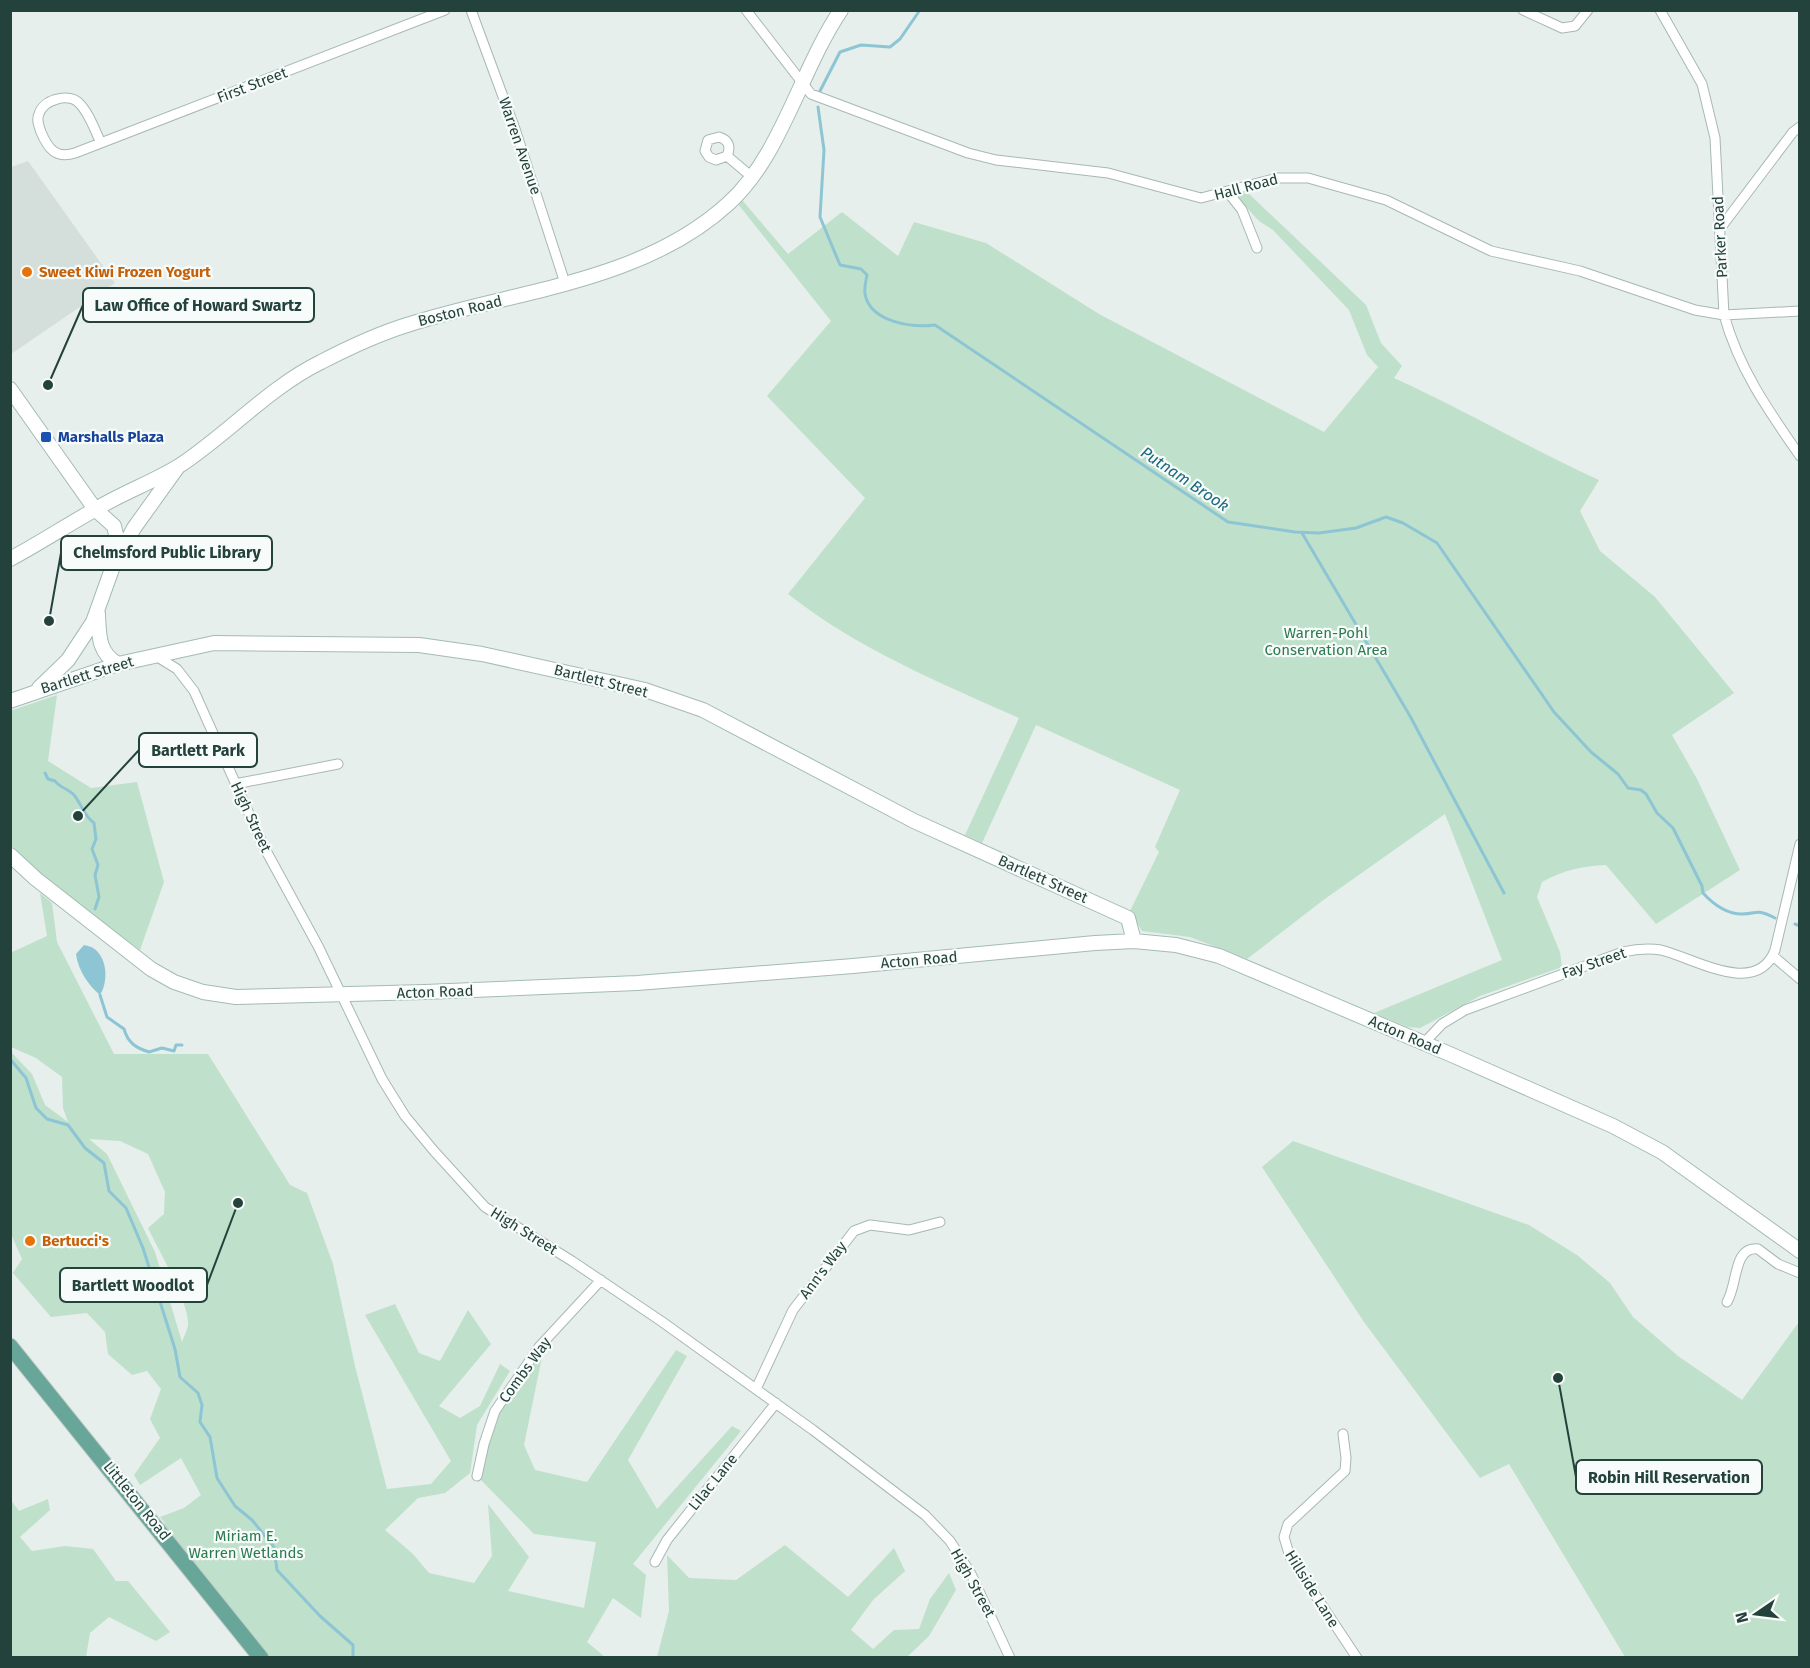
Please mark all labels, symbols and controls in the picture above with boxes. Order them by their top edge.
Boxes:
street label: First Street [214,63,290,107]
street label: Warren Avenue [495,95,545,197]
street label: Hall Road [1212,170,1280,204]
street label: Parker Road [1709,196,1731,278]
place label: Sweet Kiwi Frozen Yogurt [39,263,211,281]
marker: Sweet Kiwi Frozen Yogurt [20,265,34,279]
callout: Law Office of Howard Swartz [83,288,314,322]
street label: Boston Road [416,292,504,330]
text: Law Office of Howard Swartz [94,296,302,315]
place label: Marshalls Plaza [58,428,164,446]
marker: Marshalls Plaza [39,430,53,444]
water label: Putnam Brook [1137,443,1233,516]
callout: Chelmsford Public Library [61,536,272,570]
text: Chelmsford Public Library [73,543,261,562]
park label: Warren-Pohl Conservation Area [1264,624,1388,659]
street label: Bartlett Street [38,652,136,698]
street label: Bartlett Street [552,661,650,702]
callout: Bartlett Park [139,733,257,767]
text: Bartlett Park [151,741,245,760]
street label: High Street [227,779,275,856]
street label: Bartlett Street [995,851,1091,907]
street label: Fay Street [1560,943,1629,982]
street label: Acton Road [880,948,958,972]
street label: Acton Road [396,982,474,1002]
street label: Acton Road [1366,1012,1444,1058]
street label: High Street [487,1203,561,1259]
place label: Bertucci's [42,1232,109,1250]
marker: Bertucci's [23,1234,37,1248]
street label: Ann's Way [796,1237,851,1302]
callout: Bartlett Woodlot [60,1268,207,1302]
text: Bartlett Woodlot [72,1276,195,1295]
street label: Combs Way [495,1333,555,1406]
street label: Lilac Lane [685,1450,741,1514]
street label: Littleton Road [100,1458,174,1544]
callout: Robin Hill Reservation [1576,1460,1762,1494]
text: Robin Hill Reservation [1588,1468,1750,1487]
park label: Miriam E. Warren Wetlands [188,1527,304,1562]
street label: High Street [947,1546,999,1621]
street label: Hillside Lane [1281,1547,1343,1631]
north arrow [1726,1584,1786,1644]
text: N [1731,1610,1752,1625]

